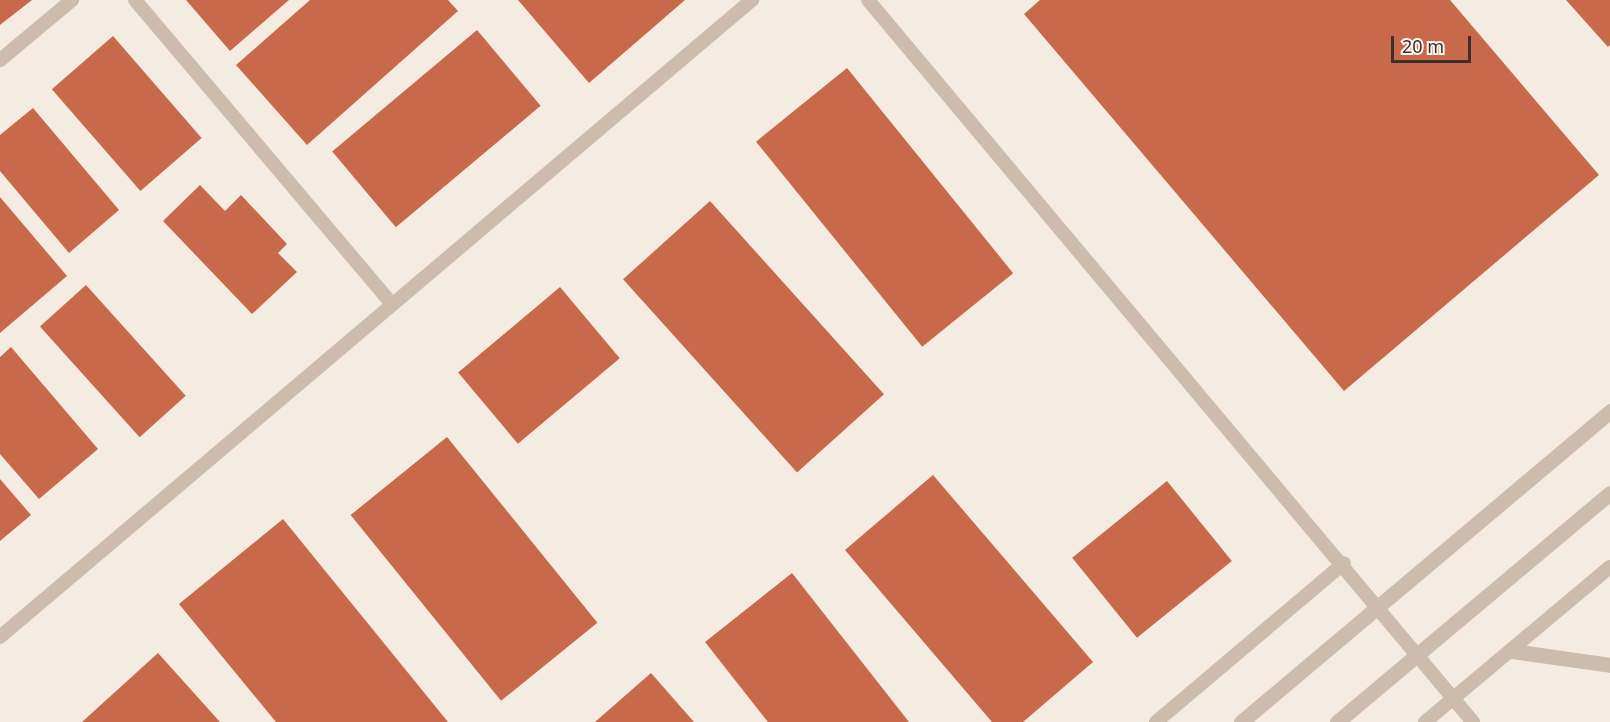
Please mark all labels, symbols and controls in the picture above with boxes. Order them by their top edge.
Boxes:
scale bar [1394,24,1474,62]
text: 20 m [1402,34,1444,58]

